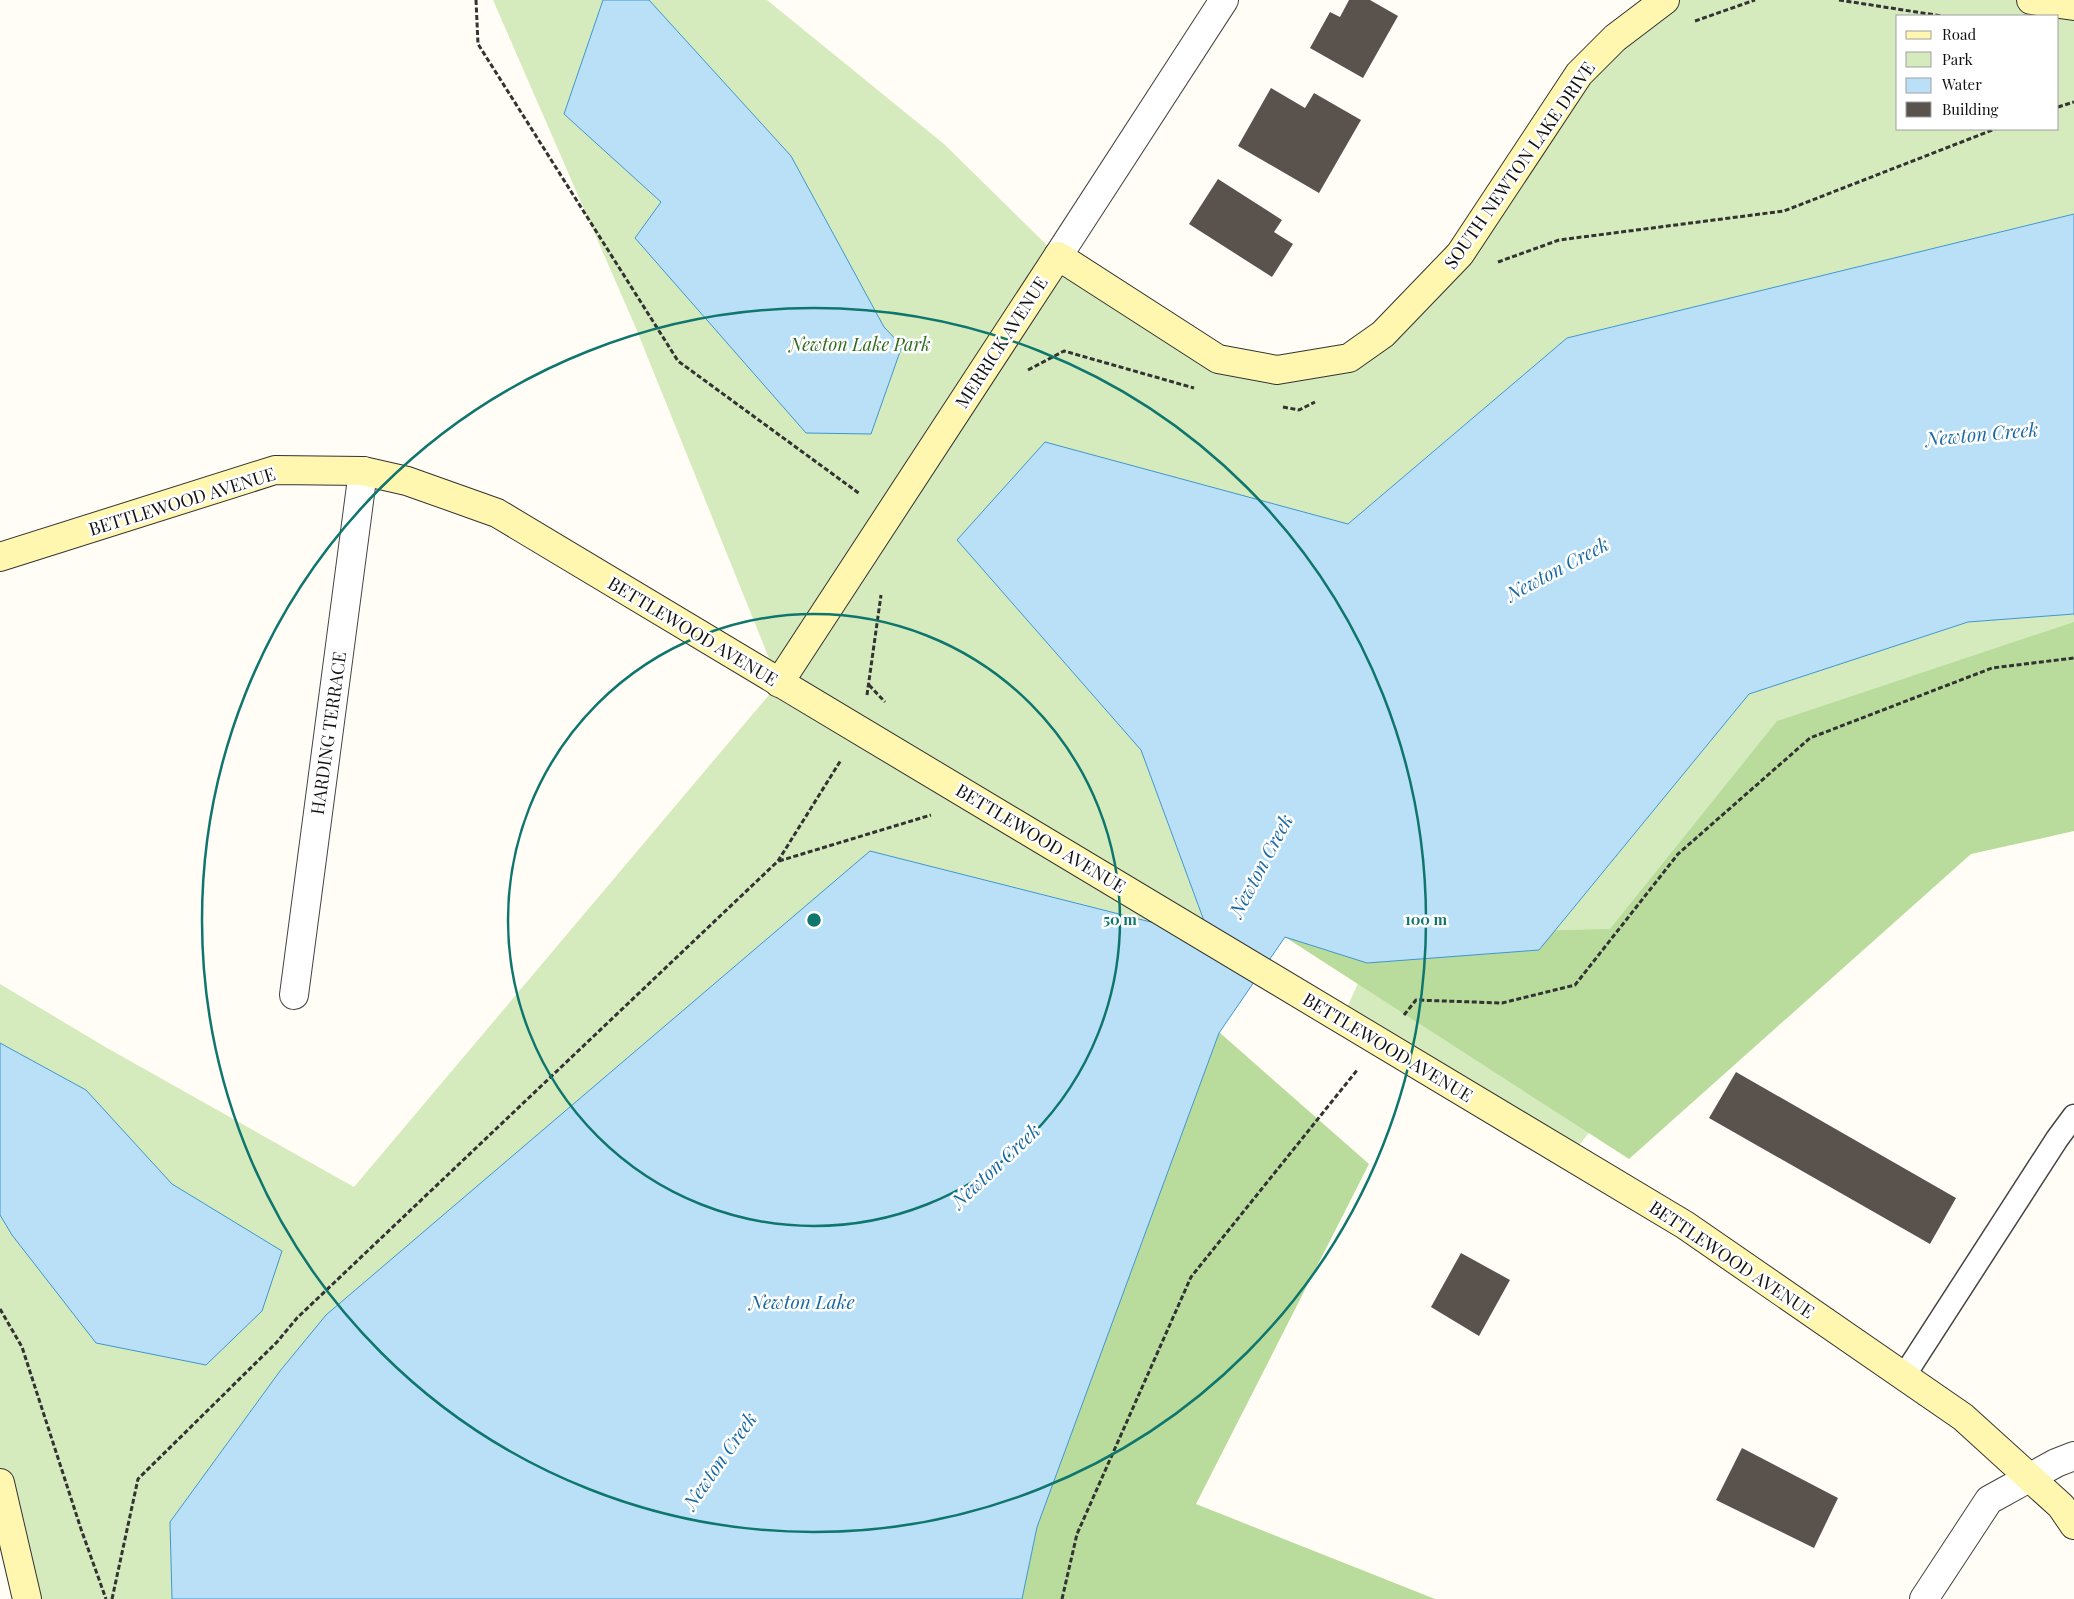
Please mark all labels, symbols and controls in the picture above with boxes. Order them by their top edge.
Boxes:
legend [1896,15,2059,130]
text: Road [1942,24,1976,44]
text: Park [1942,49,1974,69]
street label: SOUTH NEWTON LAKE DRIVE [1438,57,1600,273]
text: Water [1941,74,1982,94]
text: Building [1942,99,1999,119]
street label: MERRICK AVENUE [949,271,1053,413]
park label: Newton Lake Park [788,332,930,356]
water label: Newton Creek [1923,415,2039,451]
street label: BETTLEWOOD AVENUE [86,461,278,541]
water label: Newton Creek [1499,530,1613,607]
street label: BETTLEWOOD AVENUE [604,571,782,691]
street label: HARDING TERRACE [305,650,351,816]
street label: BETTLEWOOD AVENUE [952,778,1130,898]
water label: Newton Creek [1221,809,1298,923]
text: 50 m [1103,909,1137,929]
text: 100 m [1405,909,1448,929]
centre of rings [805,911,823,929]
street label: BETTLEWOOD AVENUE [1299,987,1477,1107]
water label: Newton Creek [943,1117,1045,1214]
street label: BETTLEWOOD AVENUE [1645,1195,1819,1323]
water label: Newton Lake [747,1288,855,1314]
water label: Newton Creek [675,1406,762,1515]

